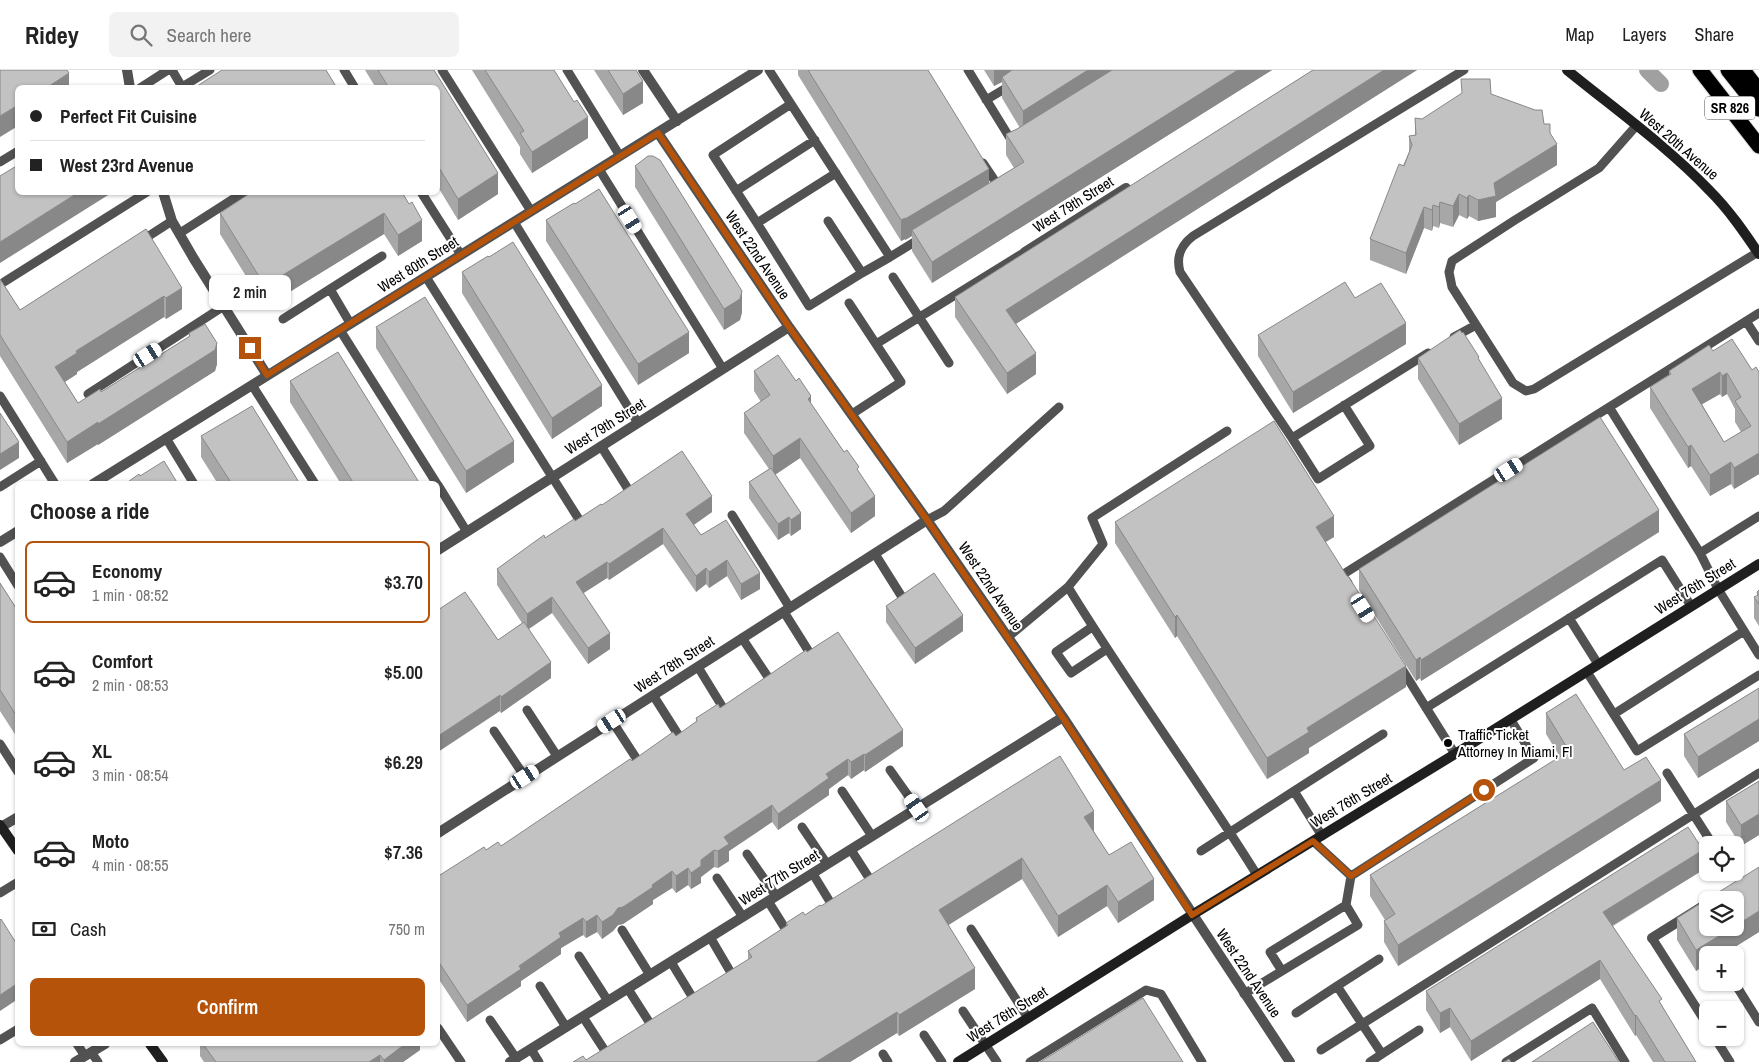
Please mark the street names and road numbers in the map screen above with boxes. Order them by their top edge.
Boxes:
road number: SR 826 [1705,96,1755,119]
street label: West 20th Avenue [1635,103,1724,185]
street label: West 79th Street [1029,171,1118,237]
street label: West 22nd Avenue [721,206,796,304]
street label: West 80th Street [374,231,463,297]
street label: West 79th Street [561,393,650,459]
street label: West 22nd Avenue [954,537,1029,635]
street label: West 76th Street [1651,553,1740,619]
street label: West 78th Street [630,630,719,698]
street label: West 76th Street [1306,767,1396,833]
street label: West 77th Street [735,844,824,910]
street label: West 22nd Avenue [1212,924,1287,1022]
street label: West 76th Street [963,981,1052,1047]

